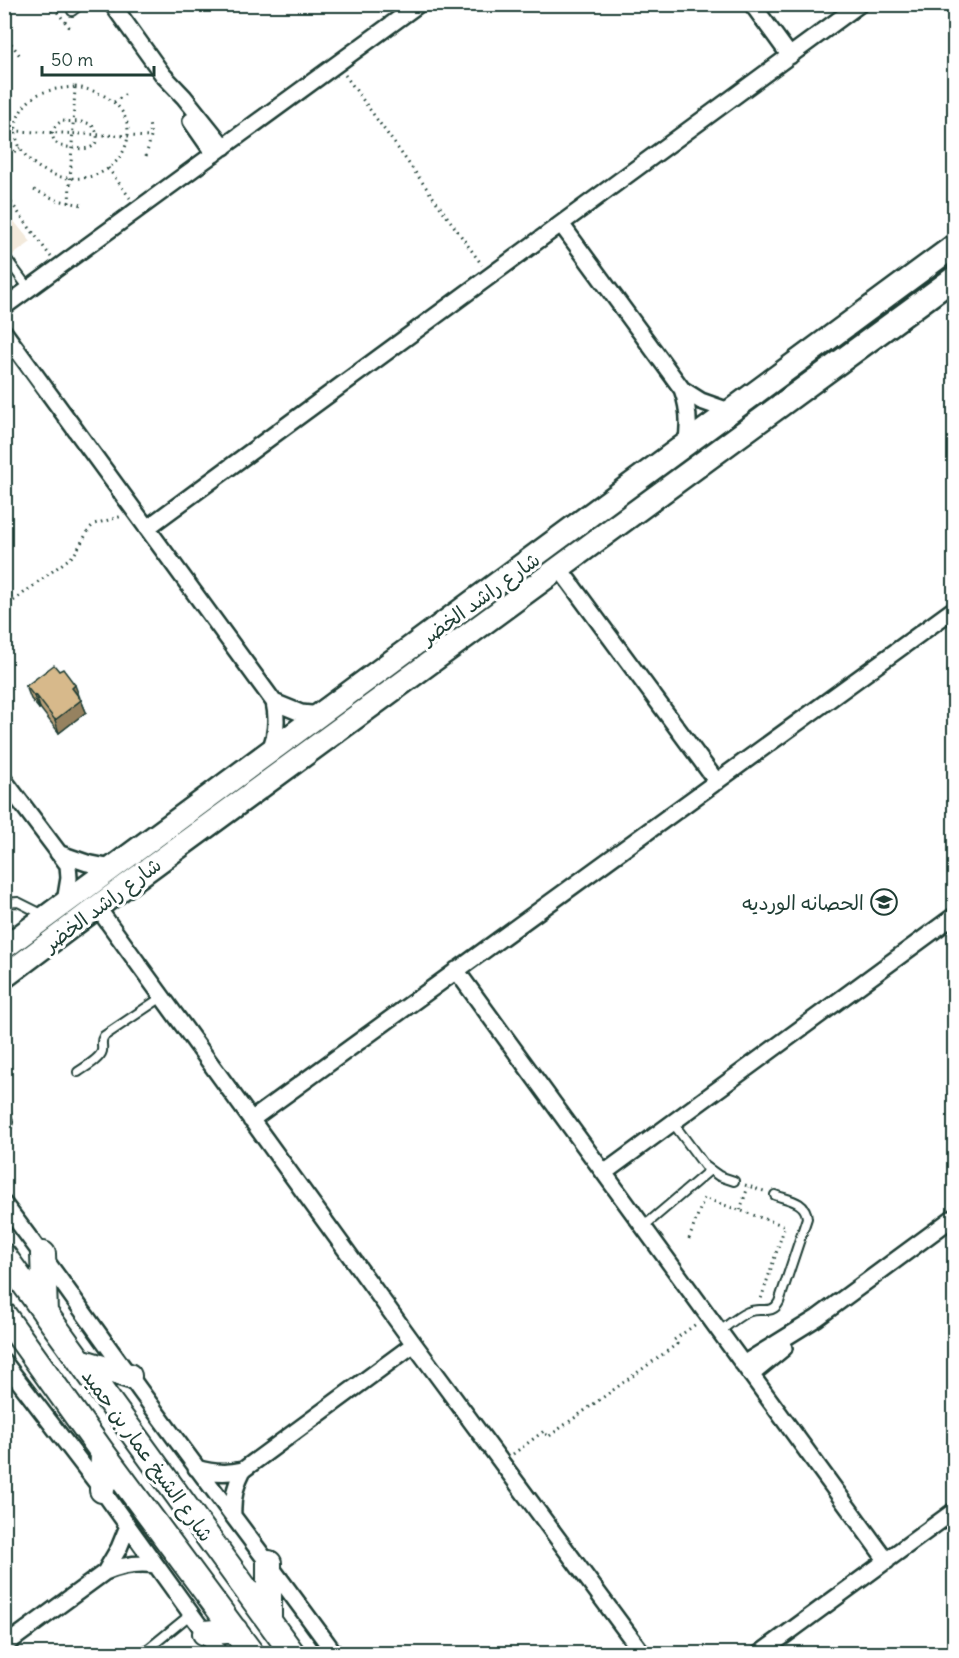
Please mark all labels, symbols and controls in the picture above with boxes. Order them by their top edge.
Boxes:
scale bar [42,39,154,77]
text: 50 m [51,48,93,71]
street label: شارع راشد الخضر [414,546,546,652]
street label: شارع راشد الخضر [37,852,167,959]
school or university icon: الحصانه الورديه [869,887,899,917]
place label: الحصانه الورديه [742,890,864,915]
street label: شارع الشيخ عمار بن حميد [75,1364,219,1547]

